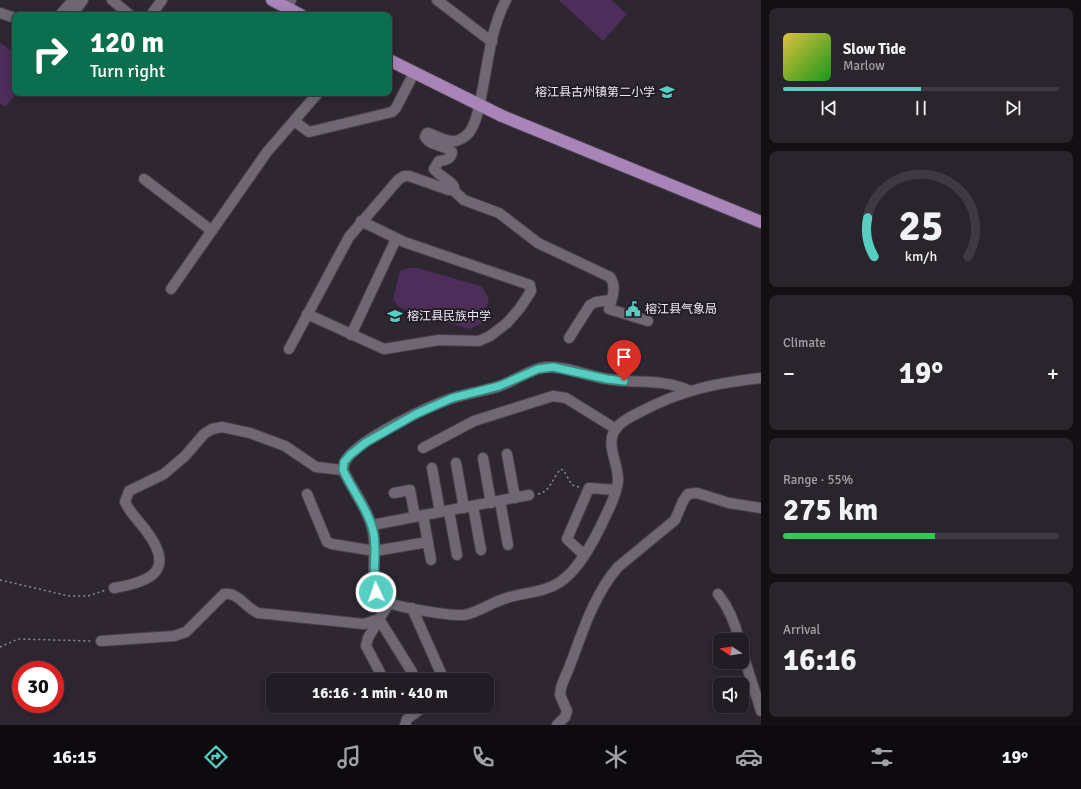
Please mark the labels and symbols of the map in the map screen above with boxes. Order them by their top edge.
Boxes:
school or university icon: 榕江县古州镇第二小学 [658,83,676,101]
place label: 榕江县古州镇第二小学 [535,85,655,100]
public building icon: 榕江县气象局 [624,300,642,318]
place label: 榕江县气象局 [645,302,717,317]
school or university icon: 榕江县民族中学 [386,307,404,325]
place label: 榕江县民族中学 [407,309,491,324]
pin [607,340,641,381]
position arrow [355,571,397,613]
north arrow [713,633,749,669]
speed limit sign: 30 [12,661,64,713]

